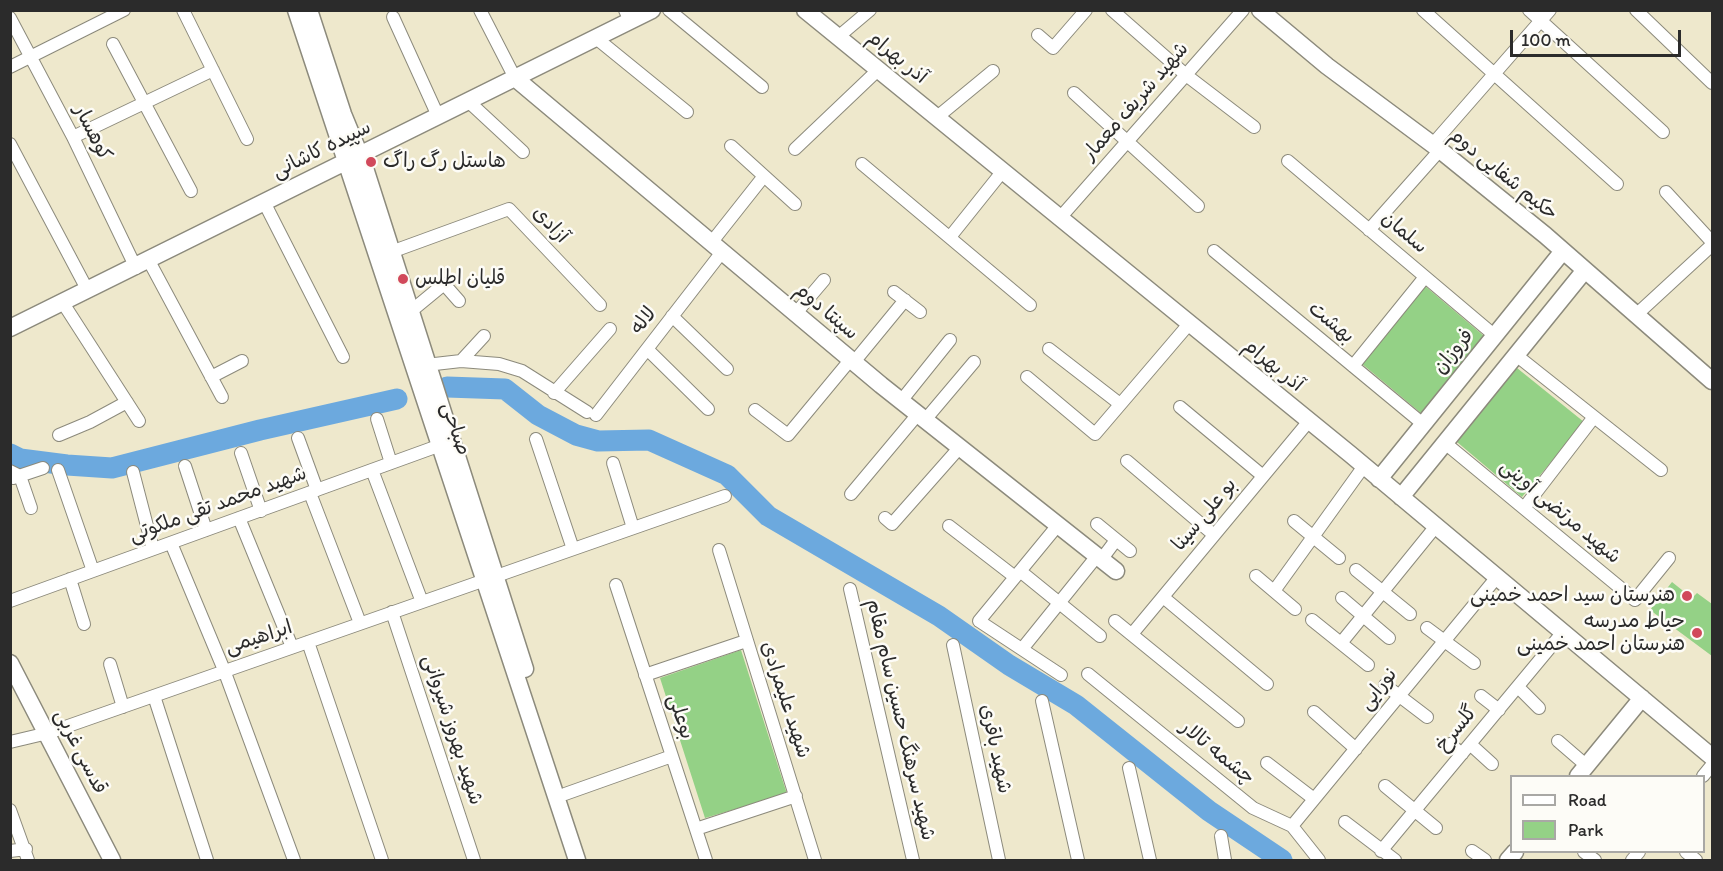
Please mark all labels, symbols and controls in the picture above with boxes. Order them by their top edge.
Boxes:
scale bar [1513,18,1684,56]
street label: آذر بهرام [862,26,932,90]
text: 100 m [1521,29,1571,51]
street label: شهید شریف معمار [1078,38,1194,166]
street label: کوهسار [68,101,116,165]
street label: سپیده کاشانی [269,116,375,184]
street label: حکیم شفایی دوم [1444,124,1562,226]
place label: هاستل رگ راگ [383,150,506,174]
marker: هاستل رگ راگ [364,155,378,169]
street label: آزادی [527,201,573,249]
street label: سلمان [1376,207,1432,259]
place label: قلیان اطلس [415,267,505,291]
marker: قلیان اطلس [396,272,410,286]
street label: سپنتا دوم [789,278,863,346]
street label: بهشت [1303,297,1359,349]
street label: لاله [626,303,662,339]
street label: فروزان [1429,325,1479,379]
street label: آذر بهرام [1238,334,1308,398]
street label: صباحی [435,399,475,459]
street label: شهید مرتضی آوینی [1495,455,1625,569]
street label: شهید محمد تقی ملکوتی [126,462,310,548]
street label: بو علی سینا [1168,474,1242,556]
place label: هنرستان سید احمد خمینی [1470,584,1675,608]
marker: هنرستان سید احمد خمینی [1680,589,1694,603]
street label: شهید سرهنگ حسین سام مقام [861,597,939,843]
place label: حیاط مدرسه هنرستان احمد خمینی [1517,610,1685,657]
street label: ابراهیمی [222,616,296,660]
marker: حیاط مدرسه هنرستان احمد خمینی [1690,626,1704,640]
street label: شهید علیمرادی [755,639,815,761]
street label: شهید بهروز شیروانی [416,652,488,808]
street label: نورایی [1355,663,1403,715]
street label: بوعلی [662,692,698,742]
street label: گلسرخ [1431,701,1483,757]
street label: شهید باقری [974,702,1016,796]
street label: قدسی غربی [48,706,112,798]
street label: چشمه تالار [1175,716,1259,790]
legend [1510,775,1705,853]
text: Road [1568,789,1607,811]
text: Park [1568,819,1603,841]

